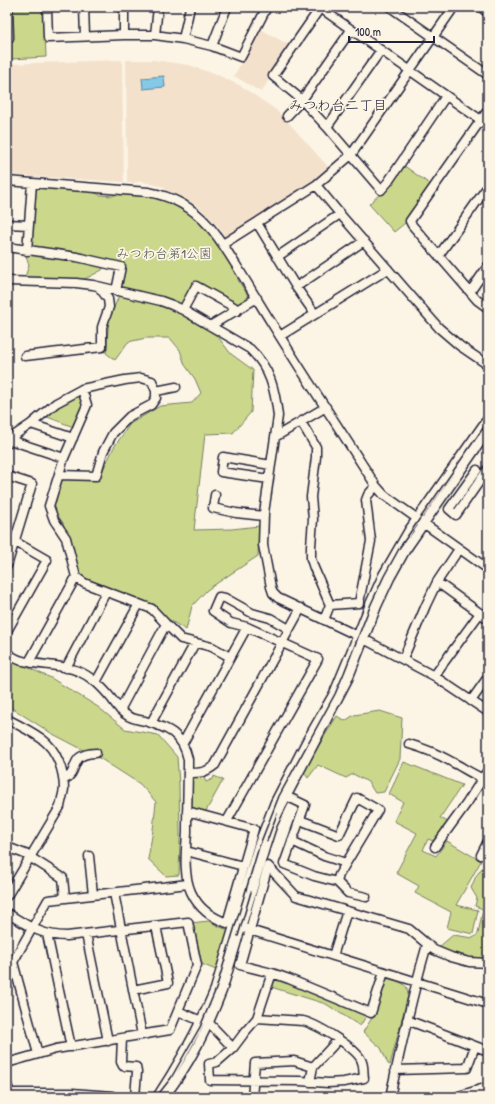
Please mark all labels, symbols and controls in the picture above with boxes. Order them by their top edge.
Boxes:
scale bar [349,18,434,44]
text: 100 m [355,23,381,40]
district label: みつわ台二丁目 [289,95,387,114]
park label: みつわ台第1公園 [116,244,212,262]

